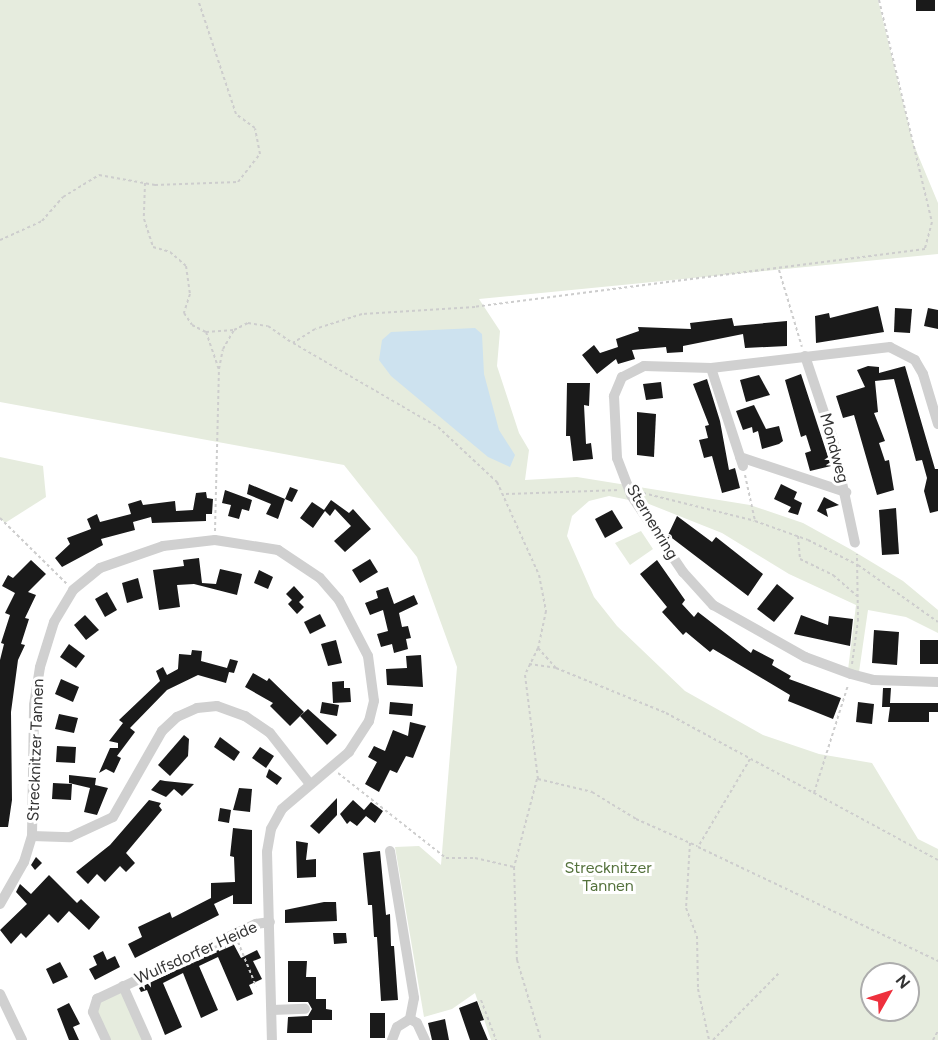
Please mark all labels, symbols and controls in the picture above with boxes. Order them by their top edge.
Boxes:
street label: Mondweg [815,411,853,485]
street label: Sternenring [622,481,682,563]
street label: Strecknitzer Tannen [24,678,48,822]
park label: Strecknitzer Tannen [564,858,652,896]
street label: Wulfsdorfer Heide [132,917,260,989]
north arrow [860,962,920,1022]
text: N [892,971,914,992]

